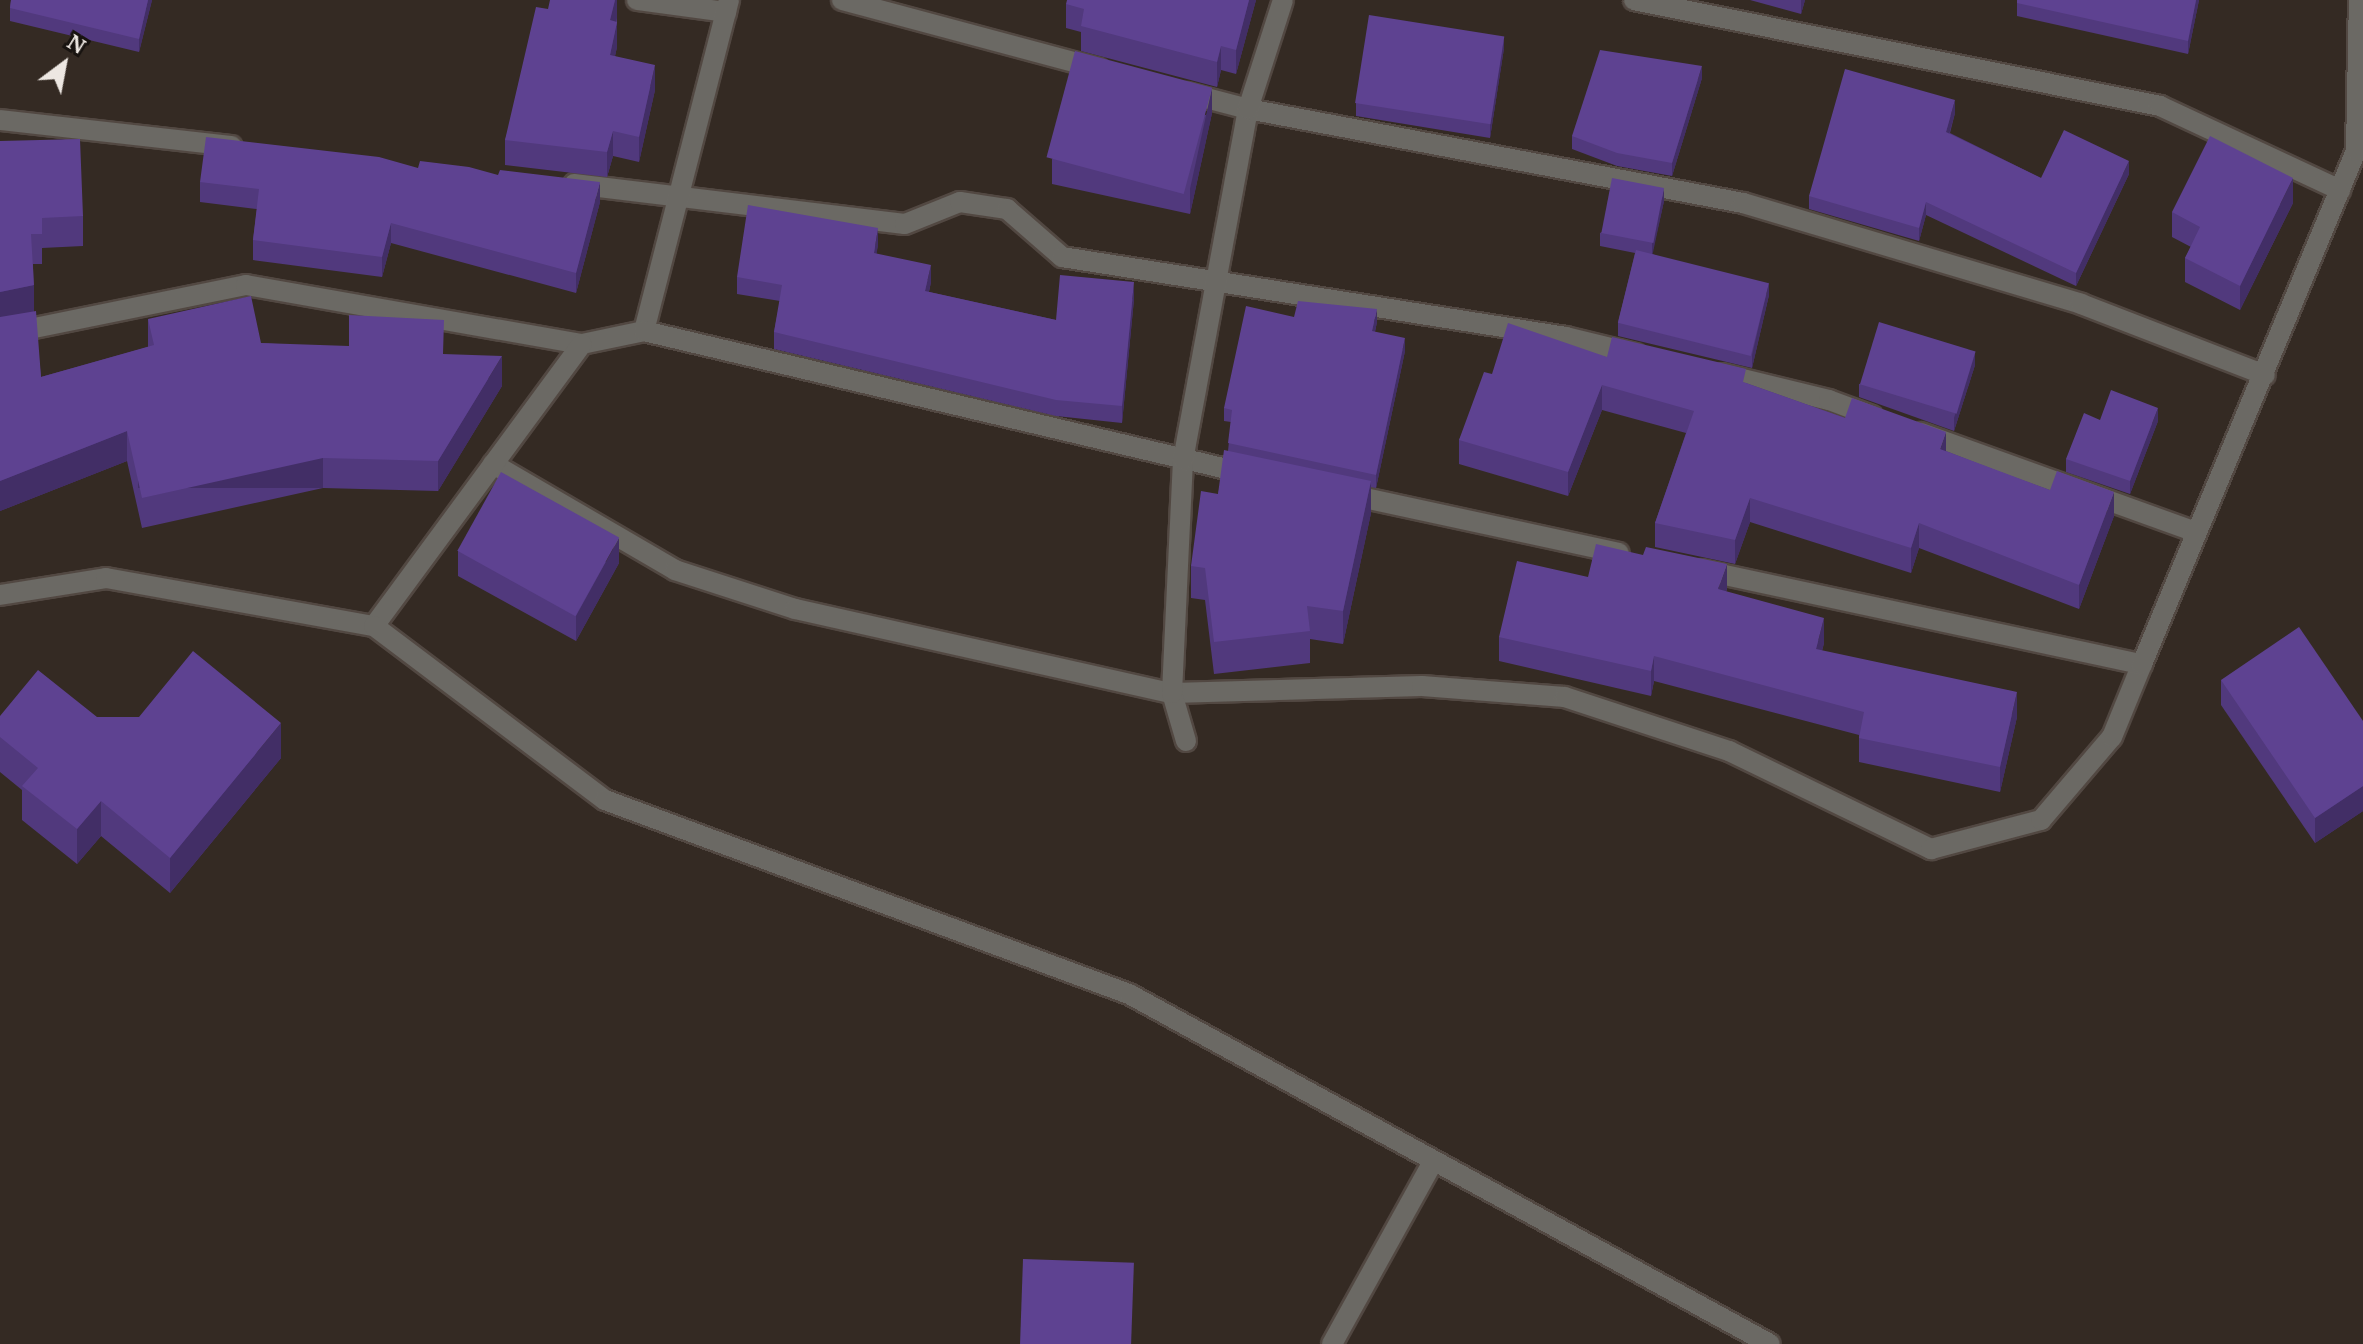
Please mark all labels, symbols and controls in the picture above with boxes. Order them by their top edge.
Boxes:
north arrow [24,24,104,104]
text: N [62,27,92,60]

